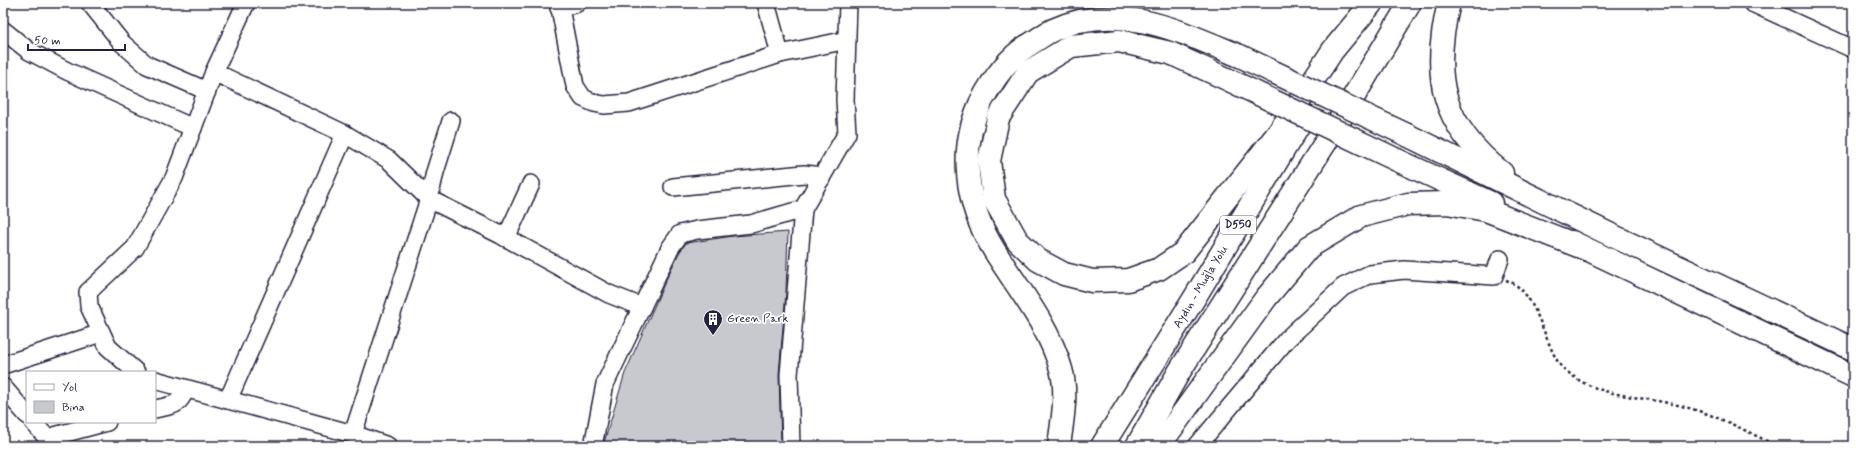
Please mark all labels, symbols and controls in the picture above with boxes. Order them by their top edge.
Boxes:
scale bar [28,26,125,52]
text: 50 m [34,33,61,49]
road number: D550 [1220,216,1256,234]
street label: Aydın - Muğla Yolu [1170,242,1232,331]
building icon: Green Park [702,308,724,336]
place label: Green Park [727,311,788,327]
legend [26,371,156,423]
text: Yol [62,380,77,396]
text: Bina [62,400,85,416]

